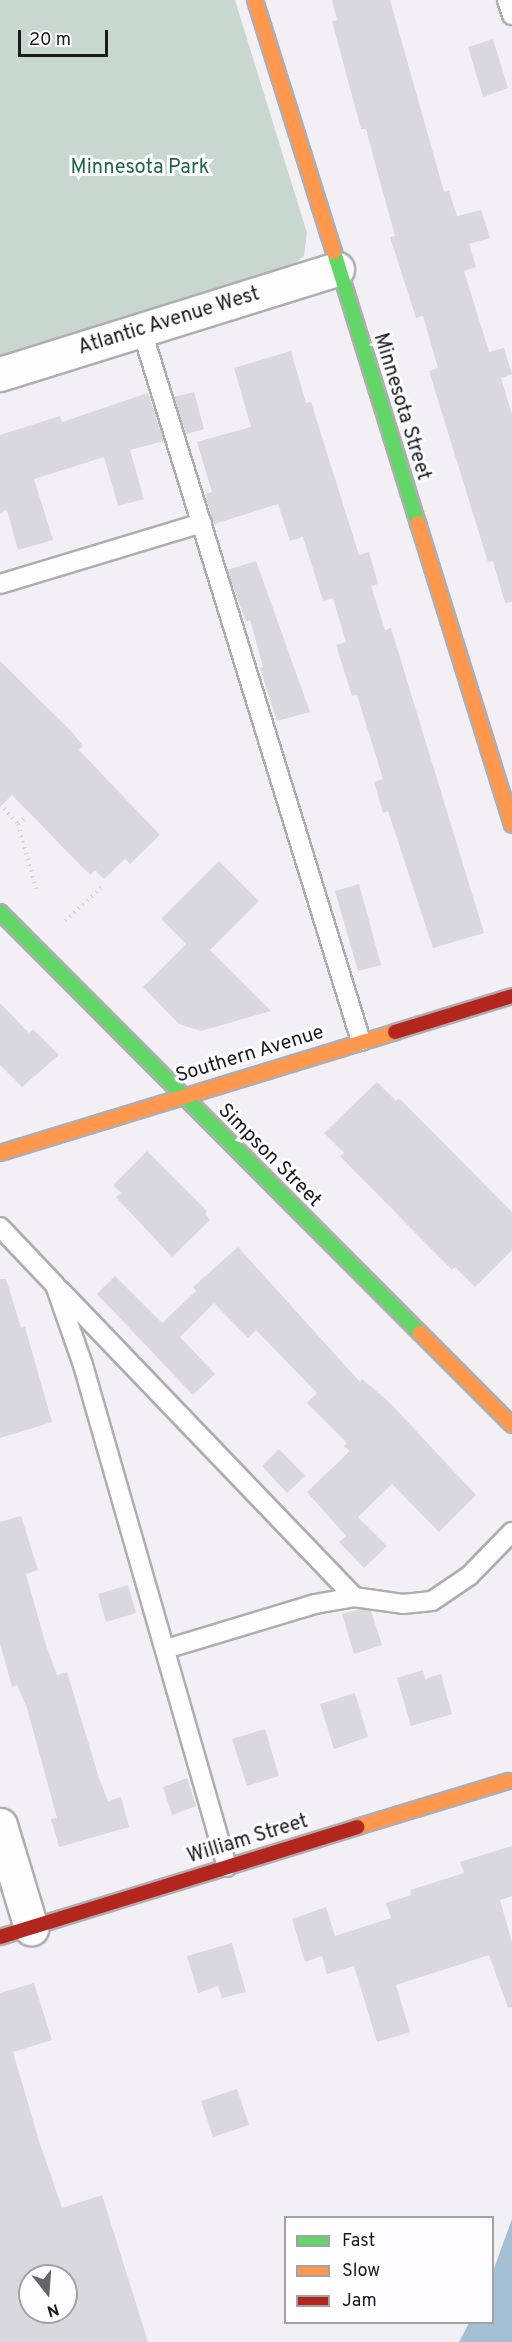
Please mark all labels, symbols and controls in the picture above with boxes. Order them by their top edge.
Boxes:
scale bar [21,18,111,56]
text: 20 m [29,29,71,52]
park label: Minnesota Park [71,156,209,180]
street label: Atlantic Avenue West [75,283,263,361]
street label: Minnesota Street [367,331,435,483]
street label: Southern Avenue [173,1021,327,1089]
street label: Simpson Street [212,1099,326,1213]
street label: William Street [185,1810,311,1870]
legend [284,2216,494,2324]
text: Fast [342,2230,375,2253]
text: Slow [342,2260,380,2283]
north arrow [18,2264,78,2324]
text: Jam [342,2290,377,2313]
text: N [44,2298,61,2321]

